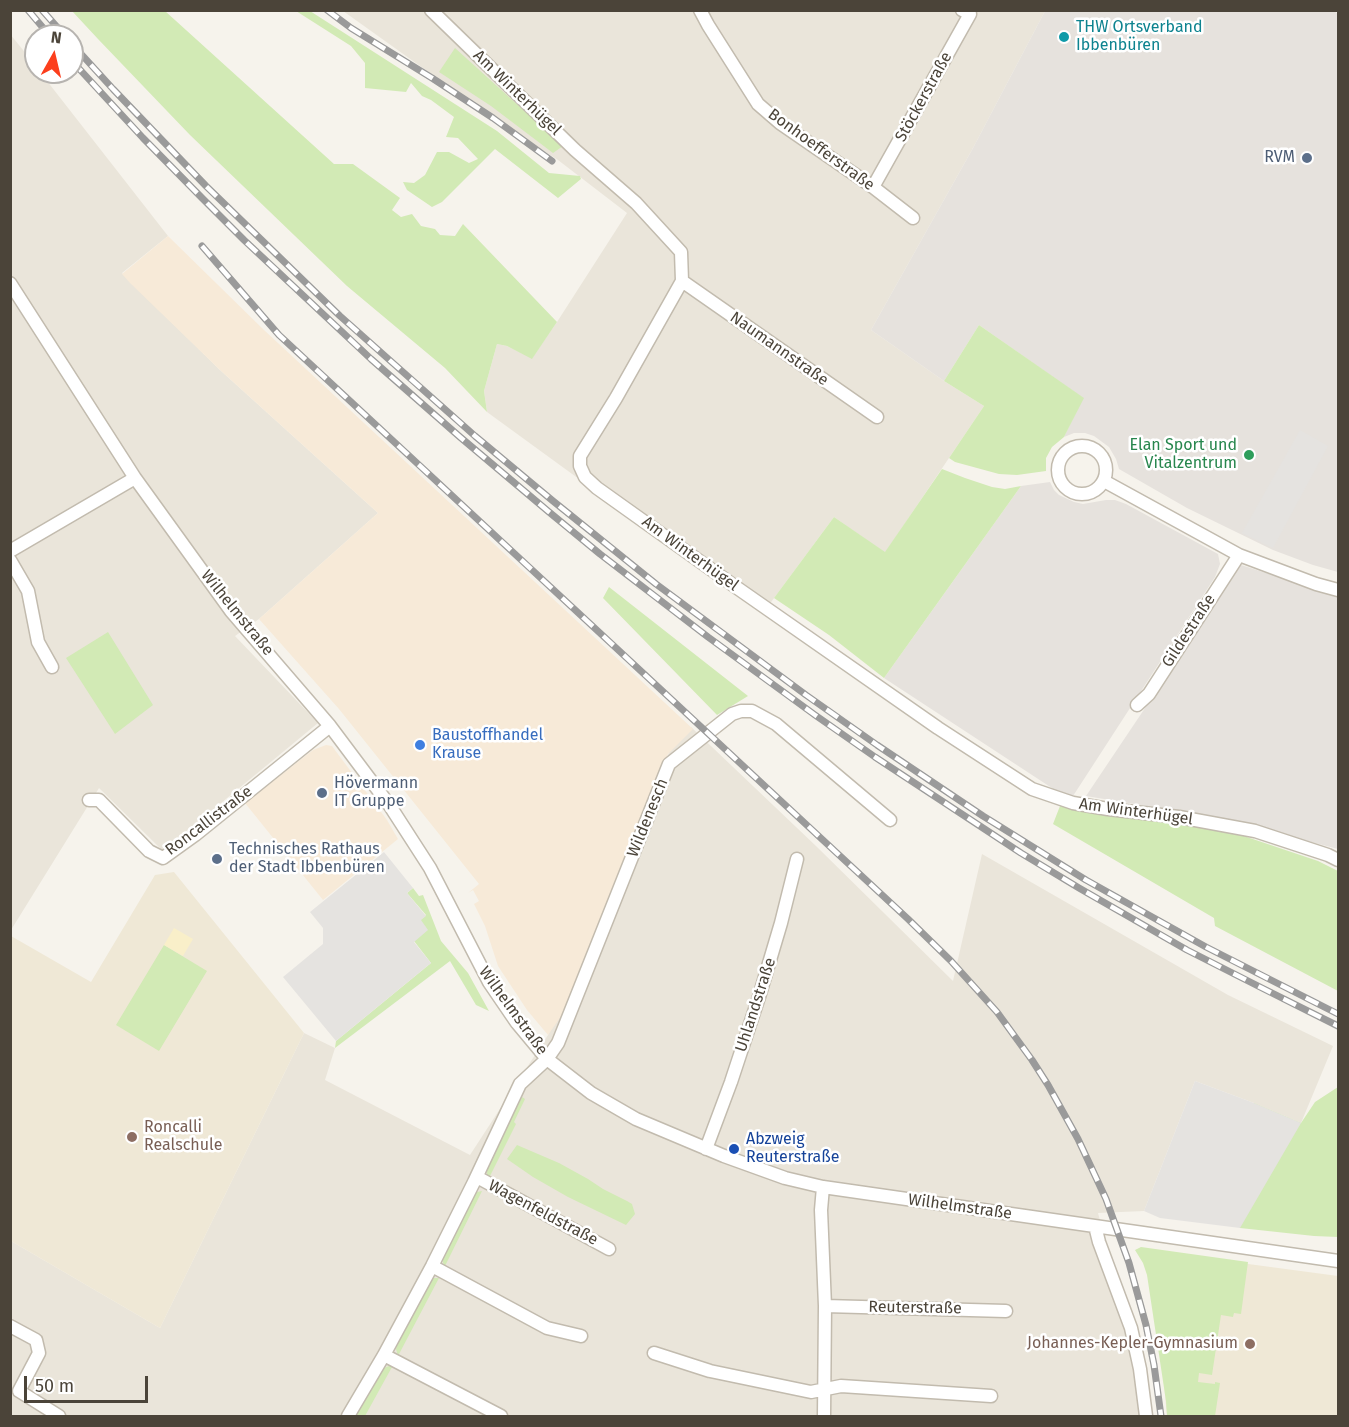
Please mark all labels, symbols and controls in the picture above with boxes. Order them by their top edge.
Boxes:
place label: THW Ortsverband Ibbenbüren [1076,18,1203,56]
north arrow [24,24,84,84]
text: N [50,28,63,48]
marker: THW Ortsverband Ibbenbüren [1057,30,1071,44]
street label: Am Winterhügel [469,46,565,140]
street label: Stöckerstraße [891,49,957,145]
street label: Bonhoefferstraße [764,105,878,195]
place label: RVM [1264,148,1295,168]
marker: RVM [1300,151,1314,165]
street label: Naumannstraße [726,308,832,390]
place label: Elan Sport und Vitalzentrum [1130,436,1237,474]
marker: Elan Sport und Vitalzentrum [1242,448,1256,462]
street label: Am Winterhügel [638,512,742,596]
street label: Wilhelmstraße [197,566,277,660]
street label: Gildestraße [1158,591,1220,671]
place label: Baustoffhandel Krause [432,726,543,764]
marker: Baustoffhandel Krause [413,738,427,752]
place label: Hövermann IT Gruppe [334,774,418,812]
street label: Wildenesch [624,776,672,860]
street label: Roncallistraße [162,782,256,860]
marker: Hövermann IT Gruppe [315,786,329,800]
street label: Am Winterhügel [1078,795,1194,829]
place label: Technisches Rathaus der Stadt Ibbenbüren [229,840,385,878]
marker: Technisches Rathaus der Stadt Ibbenbüren [210,852,224,866]
street label: Uhlandstraße [732,955,780,1055]
street label: Wilhelmstraße [474,963,552,1059]
place label: Roncalli Realschule [144,1118,222,1156]
marker: Roncalli Realschule [125,1130,139,1144]
place label: Abzweig Reuterstraße [746,1130,839,1168]
marker: Abzweig Reuterstraße [727,1142,741,1156]
street label: Wagenfeldstraße [485,1176,601,1250]
street label: Wilhelmstraße [907,1190,1013,1224]
street label: Reuterstraße [868,1298,962,1318]
place label: Johannes-Kepler-Gymnasium [1027,1334,1238,1354]
marker: Johannes-Kepler-Gymnasium [1243,1337,1257,1351]
scale bar [27,1364,152,1402]
text: 50 m [35,1375,74,1397]

